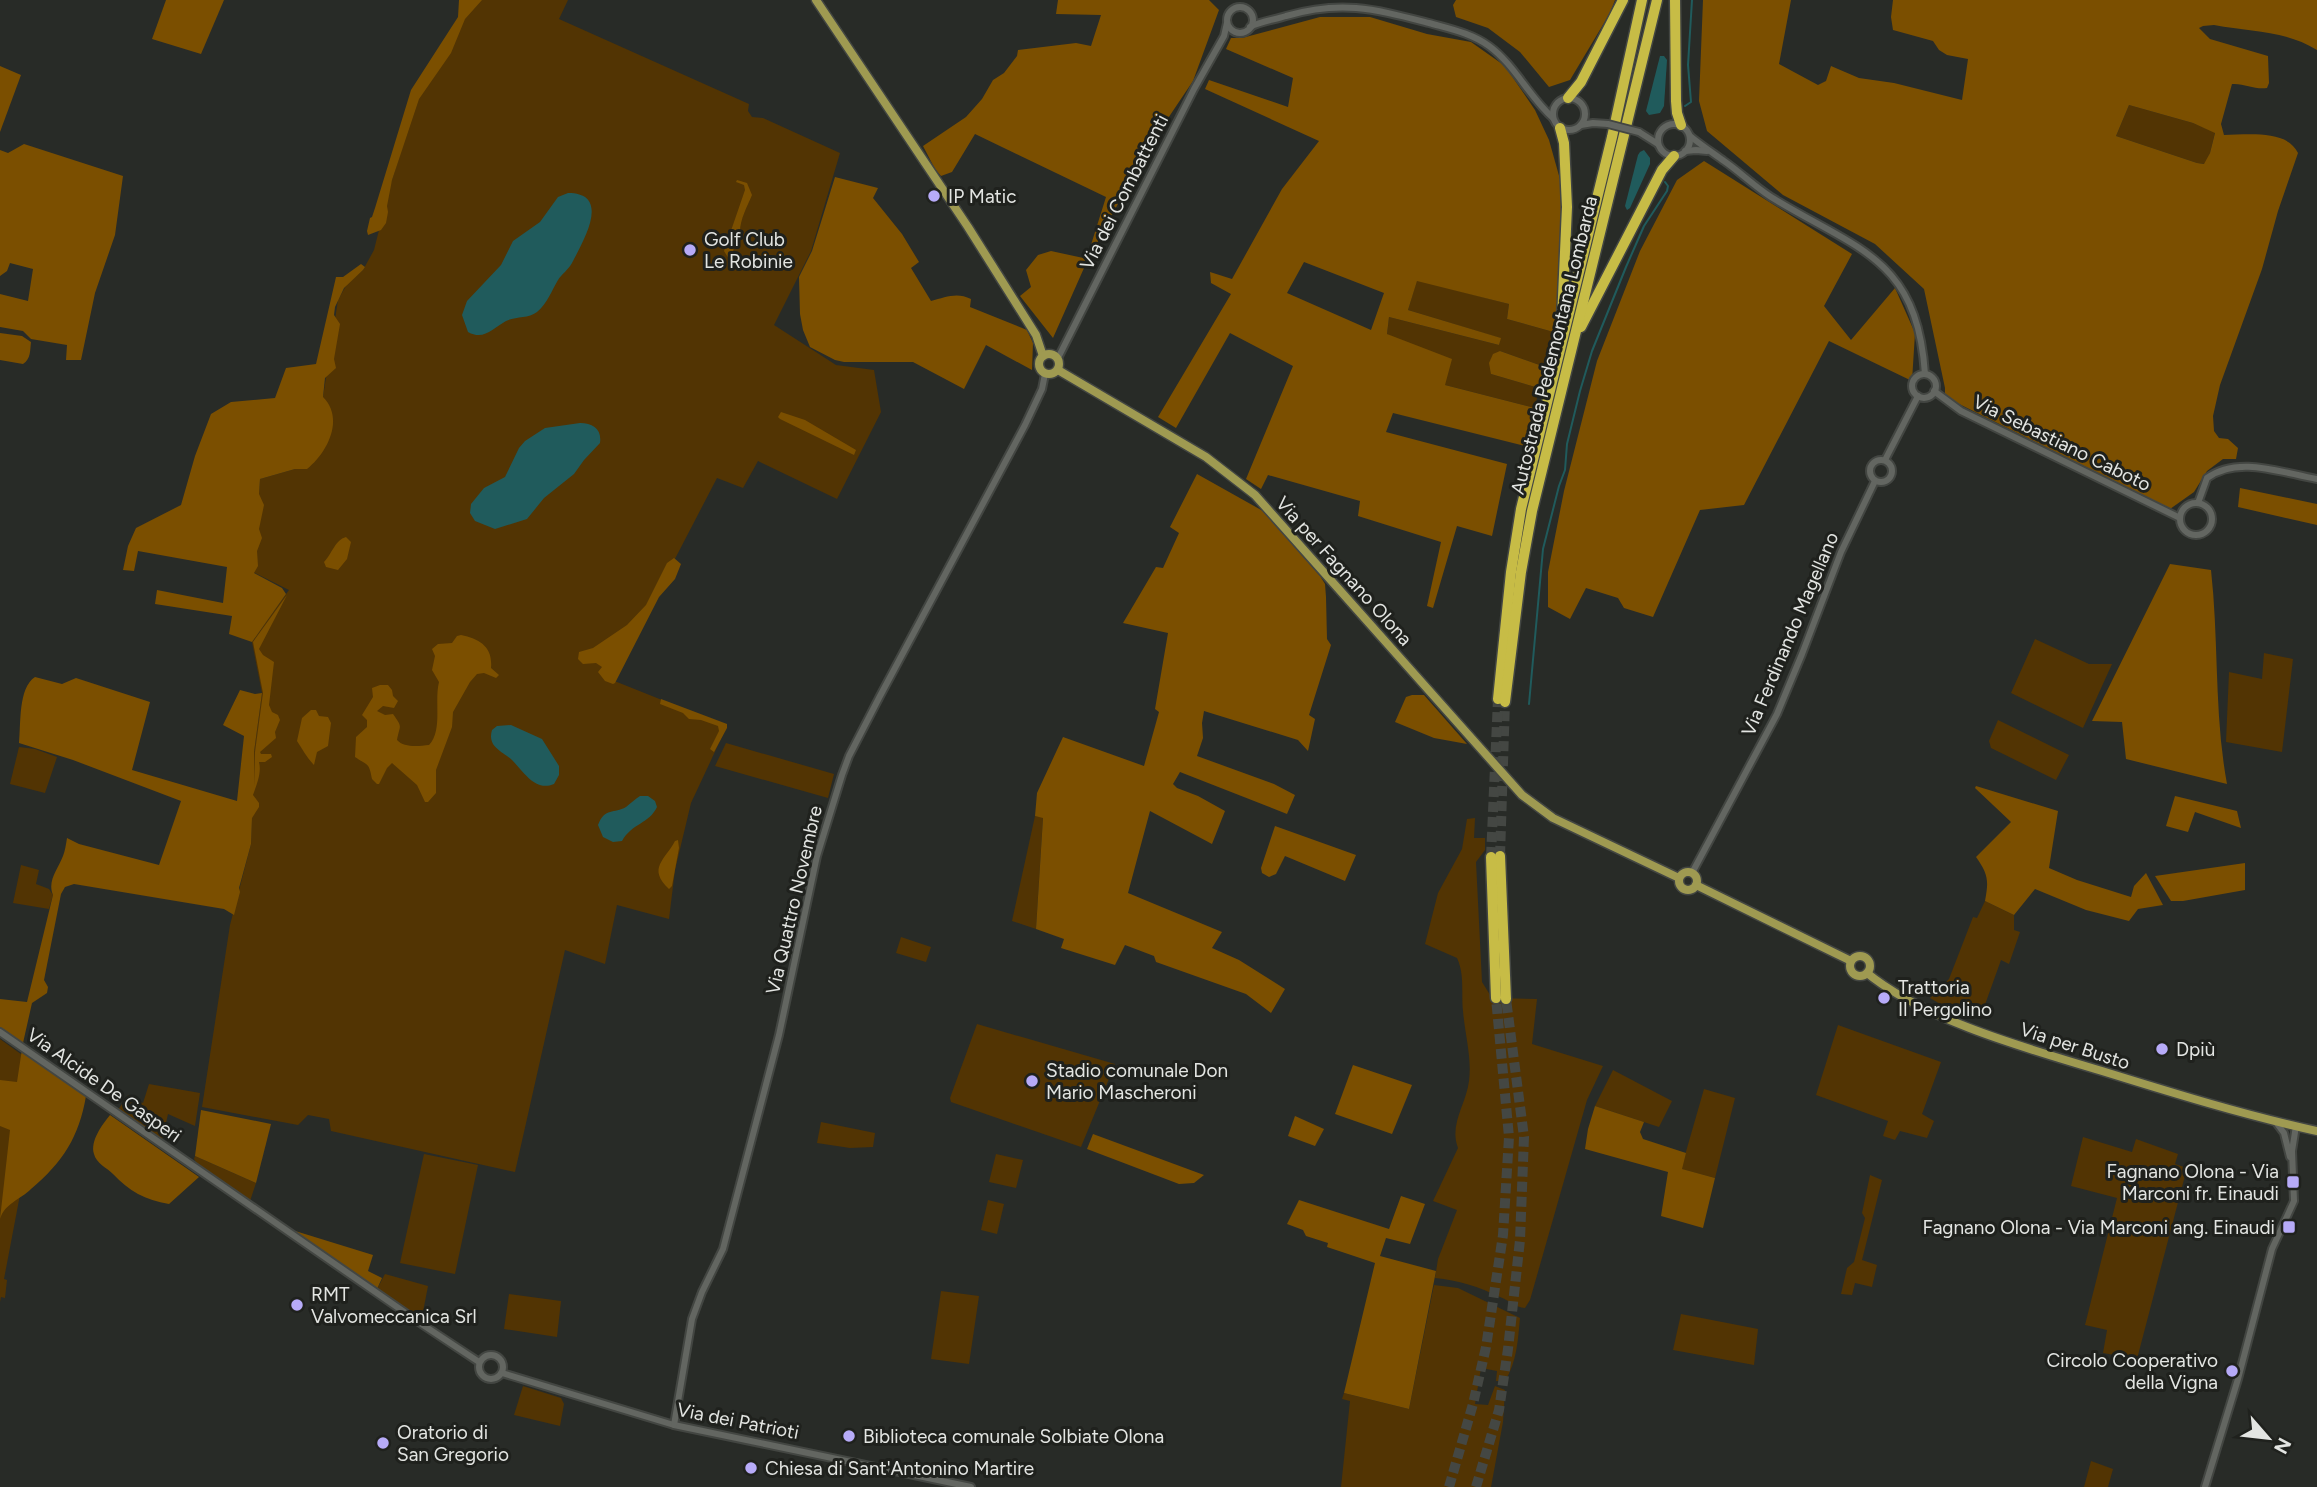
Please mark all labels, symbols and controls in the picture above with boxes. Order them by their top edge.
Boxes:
street label: Via dei Combattenti [1075,111,1173,273]
place label: IP Matic [948,185,1016,208]
marker: IP Matic [926,188,942,204]
street label: Autostrada Pedemontana Lombarda [1506,193,1602,497]
place label: Golf Club Le Robinie [704,228,793,273]
marker: Golf Club Le Robinie [682,242,698,258]
street label: Via Sebastiano Caboto [1969,390,2155,496]
street label: Via per Fagnano Olona [1271,492,1417,650]
street label: Via Ferdinando Magellano [1737,529,1843,739]
street label: Via Quattro Novembre [761,803,827,997]
place label: Trattoria Il Pergolino [1898,976,1992,1021]
marker: Trattoria Il Pergolino [1876,990,1892,1006]
street label: Via per Busto [2017,1017,2133,1075]
street label: Via Alcide De Gasperi [22,1023,186,1147]
place label: Dpiù [2176,1038,2215,1061]
marker: Dpiù [2154,1041,2170,1057]
place label: Stadio comunale Don Mario Mascheroni [1046,1059,1228,1104]
marker: Stadio comunale Don Mario Mascheroni [1024,1073,1040,1089]
place label: Fagnano Olona - Via Marconi fr. Einaudi [2107,1160,2279,1205]
marker: Fagnano Olona - Via Marconi fr. Einaudi [2285,1174,2301,1190]
place label: Fagnano Olona - Via Marconi ang. Einaudi [1922,1216,2275,1239]
marker: Fagnano Olona - Via Marconi ang. Einaudi [2281,1219,2297,1235]
place label: RMT Valvomeccanica Srl [311,1283,477,1328]
marker: RMT Valvomeccanica Srl [289,1297,305,1313]
place label: Circolo Cooperativo della Vigna [2047,1349,2218,1394]
marker: Circolo Cooperativo della Vigna [2224,1363,2240,1379]
street label: Via dei Patrioti [675,1398,801,1444]
north arrow [2233,1403,2303,1473]
place label: Oratorio di San Gregorio [397,1421,509,1466]
place label: Biblioteca comunale Solbiate Olona [863,1425,1164,1448]
marker: Biblioteca comunale Solbiate Olona [841,1428,857,1444]
text: N [2269,1434,2296,1458]
marker: Oratorio di San Gregorio [375,1435,391,1451]
place label: Chiesa di Sant'Antonino Martire [765,1457,1034,1480]
marker: Chiesa di Sant'Antonino Martire [743,1460,759,1476]

